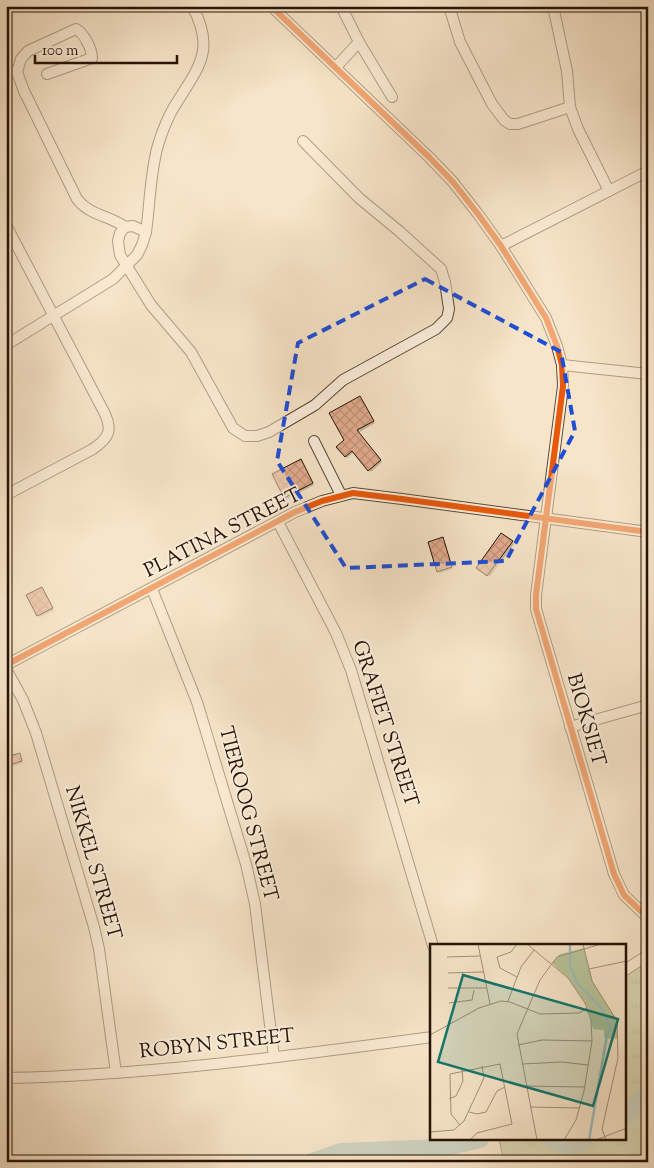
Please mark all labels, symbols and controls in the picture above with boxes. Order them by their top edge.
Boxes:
scale bar [35,32,178,64]
text: 100 m [42,41,79,62]
street label: PLATINA STREET [139,482,307,586]
street label: GRAFIET STREET [343,637,425,811]
street label: BIOKSIET [558,670,612,770]
street label: TIEROOG STREET [210,723,284,905]
street label: NIKKEL STREET [56,783,128,943]
inset map [430,944,626,1140]
street label: ROBYN STREET [138,1022,296,1068]

